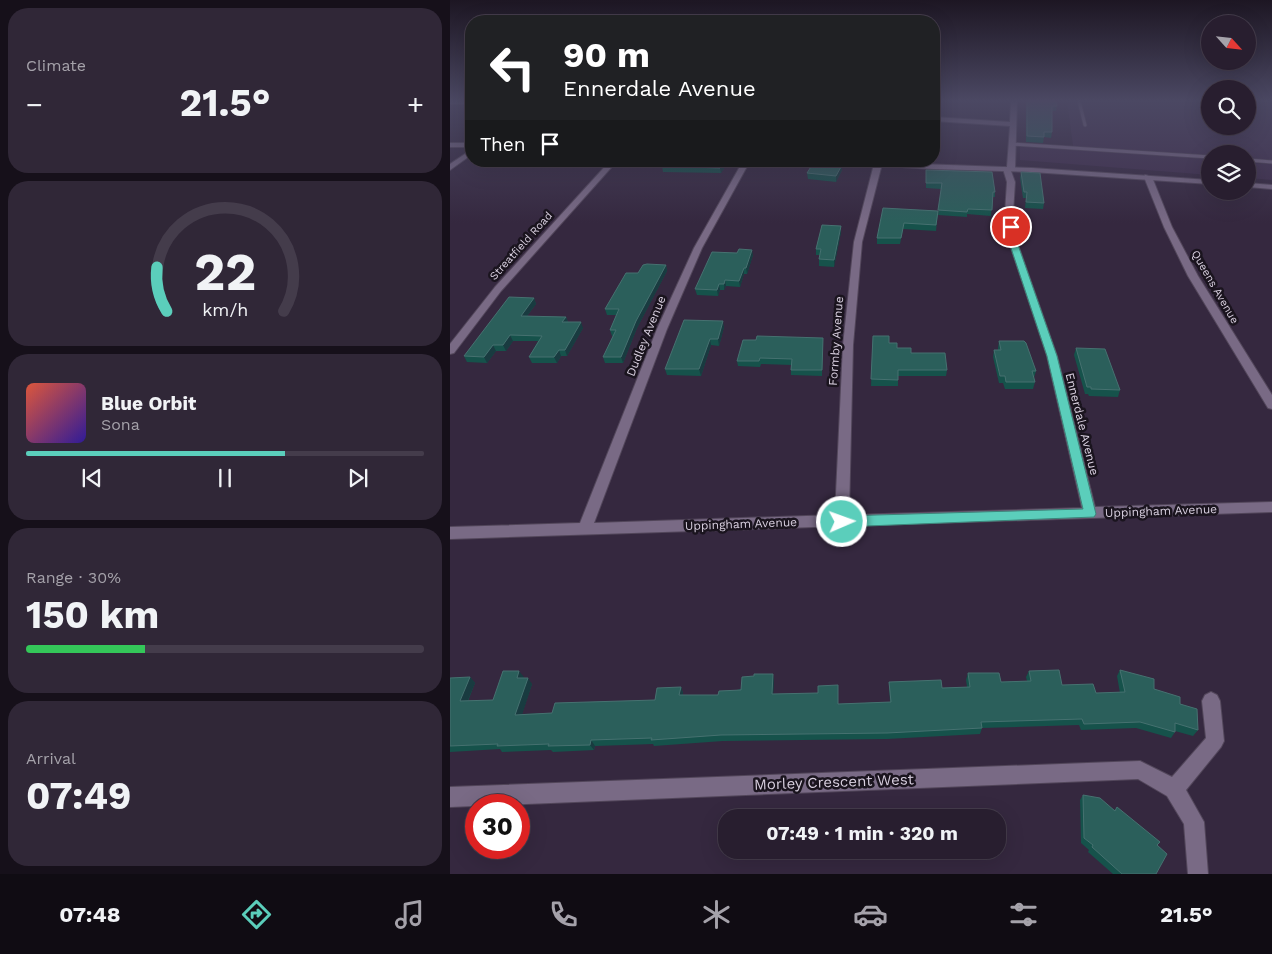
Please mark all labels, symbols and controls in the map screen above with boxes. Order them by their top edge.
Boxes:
north arrow [1201,15,1256,70]
map controls [1201,15,1256,200]
text: 90 m [563,34,650,76]
icon: left [480,35,545,100]
text: Climate [26,56,86,75]
text: Ennerdale Avenue [563,76,756,101]
button: search [1201,80,1256,135]
text: 21.5° [179,81,271,125]
text: − [26,88,43,121]
text: + [407,88,424,121]
icon: arrive [536,130,564,158]
text: Then [480,133,526,156]
button: layers [1201,145,1256,200]
pin [990,206,1032,248]
street label: Streatfield Road [487,209,555,283]
icon: arrive [997,213,1025,241]
text: 22 [194,242,256,303]
street label: Queens Avenue [1189,248,1241,326]
street label: Dudley Avenue [623,294,669,378]
street label: Formby Avenue [826,296,846,386]
text: km/h [202,299,248,320]
street label: Ennerdale Avenue [1062,371,1102,477]
text: Blue Orbit [101,392,196,415]
text: Sona [101,415,140,434]
icon: previous [78,464,106,492]
icon: pause [211,464,239,492]
icon: next [344,464,372,492]
position arrow [815,495,867,547]
street label: Uppingham Avenue [1105,502,1217,520]
street label: Uppingham Avenue [685,515,797,533]
text: Range · 30% [26,568,121,587]
text: 150 km [26,593,159,637]
text: Arrival [26,749,76,768]
street label: Morley Crescent West [754,770,915,794]
text: 07:49 [26,774,131,818]
speed limit sign: 30 [465,794,530,859]
text: 07:49 · 1 min · 320 m [766,822,958,845]
icon: directions [239,897,274,932]
icon: music [392,897,427,932]
icon: phone [546,897,581,932]
icon: climate [699,897,734,932]
icon: car [853,897,888,932]
icon: filters [1006,897,1041,932]
text: 07:48 [59,902,120,927]
text: 21.5° [1160,902,1213,927]

